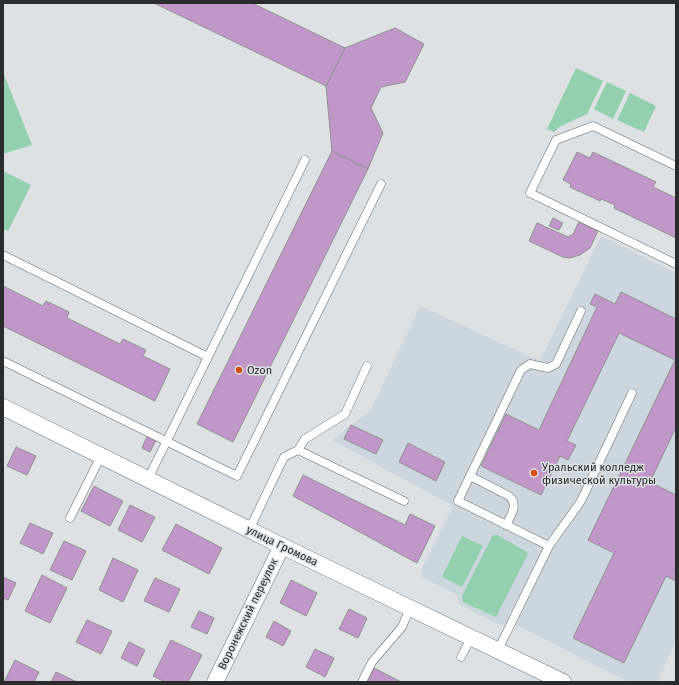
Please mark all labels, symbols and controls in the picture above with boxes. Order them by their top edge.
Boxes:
place label: Ozon [247,364,272,377]
marker: Ozon [234,365,244,375]
place label: Уральский колледж физической культуры [542,461,656,487]
marker: Уральский колледж физической культуры [529,468,539,478]
street label: улица Громова [244,523,320,569]
street label: Воронежский переулок [215,556,281,672]

